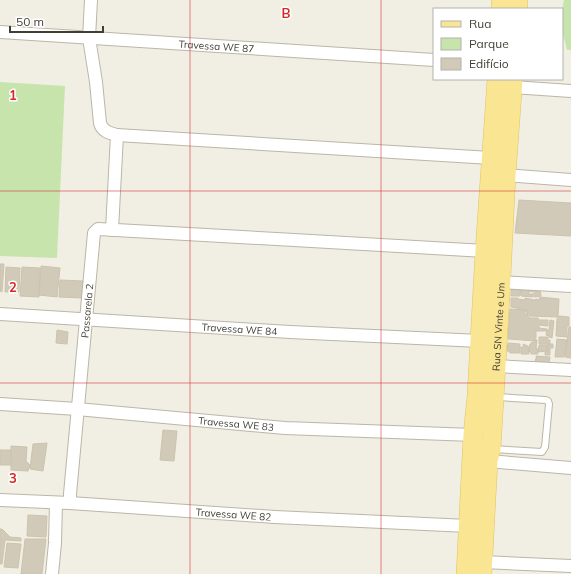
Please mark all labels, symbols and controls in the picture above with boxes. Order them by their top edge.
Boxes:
text: B [282,5,291,21]
scale bar [10,8,103,34]
legend [433,8,563,80]
text: 50 m [16,14,44,29]
text: Rua [469,16,491,31]
text: Parque [469,36,509,51]
street label: Travessa WE 87 [178,37,255,55]
text: Edifício [469,56,509,71]
text: 1 [9,87,17,103]
text: 2 [9,279,17,295]
street label: Rua SN Vinte e Um [489,282,507,371]
street label: Passarela 2 [78,283,96,338]
street label: Travessa WE 84 [201,320,278,338]
street label: Travessa WE 83 [198,414,274,433]
text: 3 [9,470,17,486]
street label: Travessa WE 82 [195,505,272,523]

